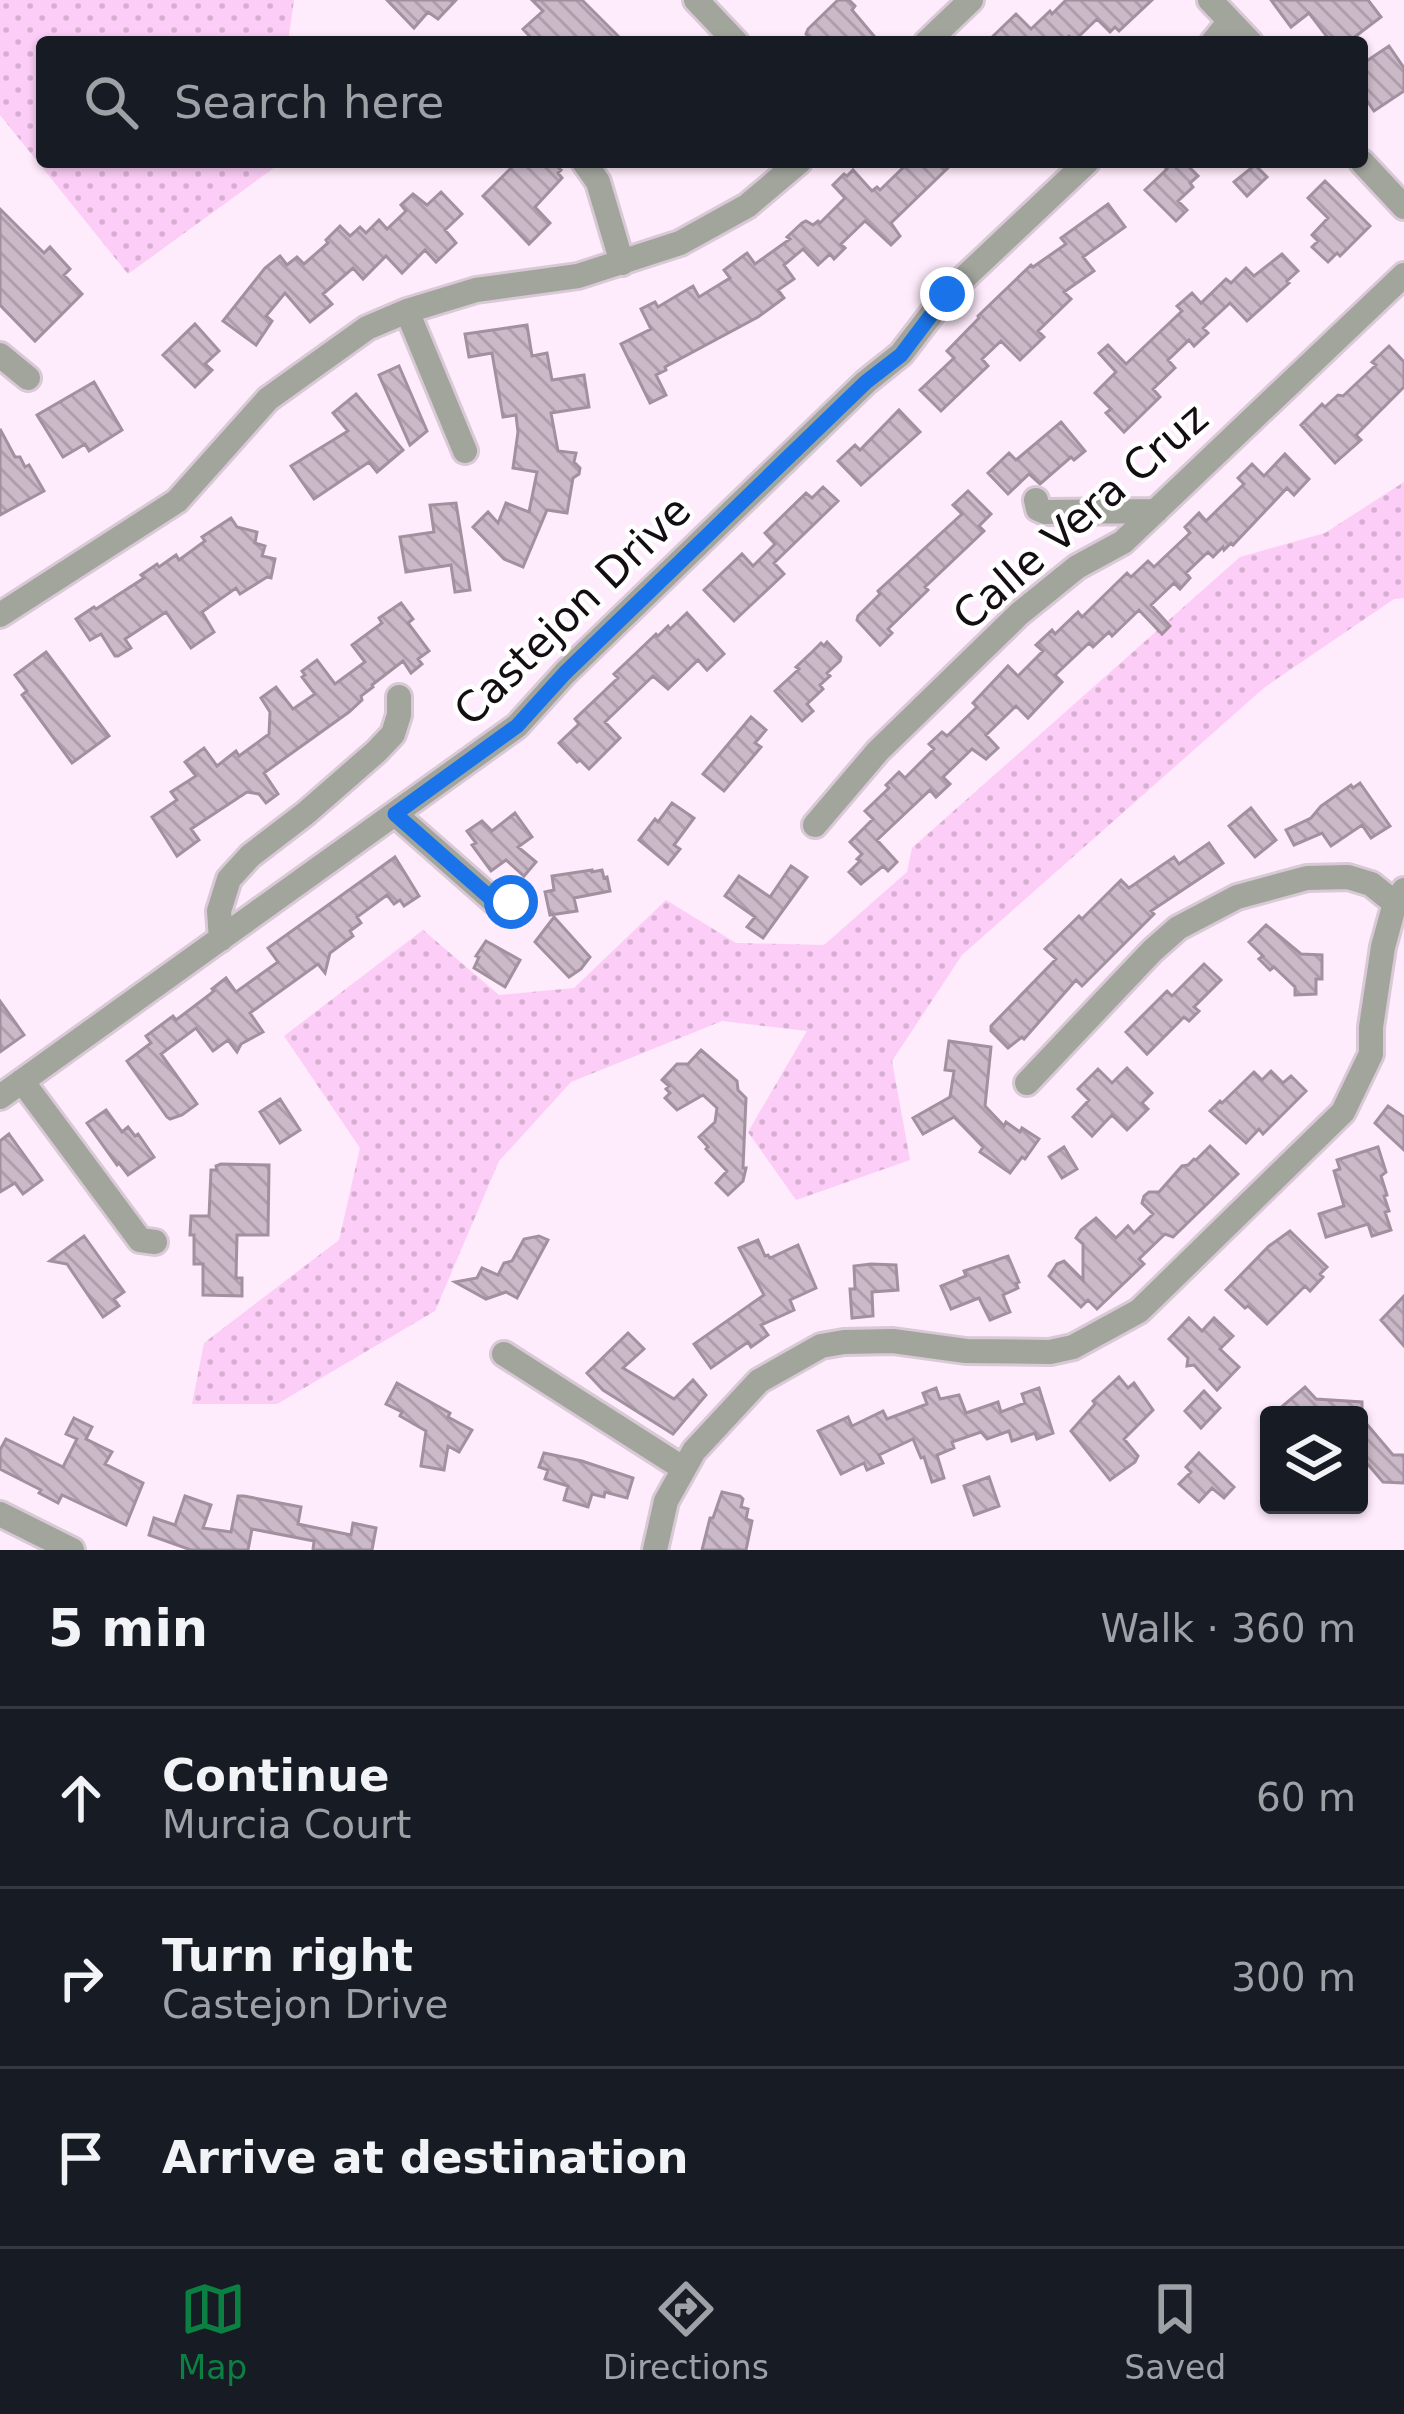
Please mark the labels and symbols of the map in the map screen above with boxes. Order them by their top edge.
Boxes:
route end [920,267,974,321]
street label: Calle Vera Cruz [943,393,1217,640]
street label: Castejon Drive [444,486,700,735]
route start [484,875,538,929]

